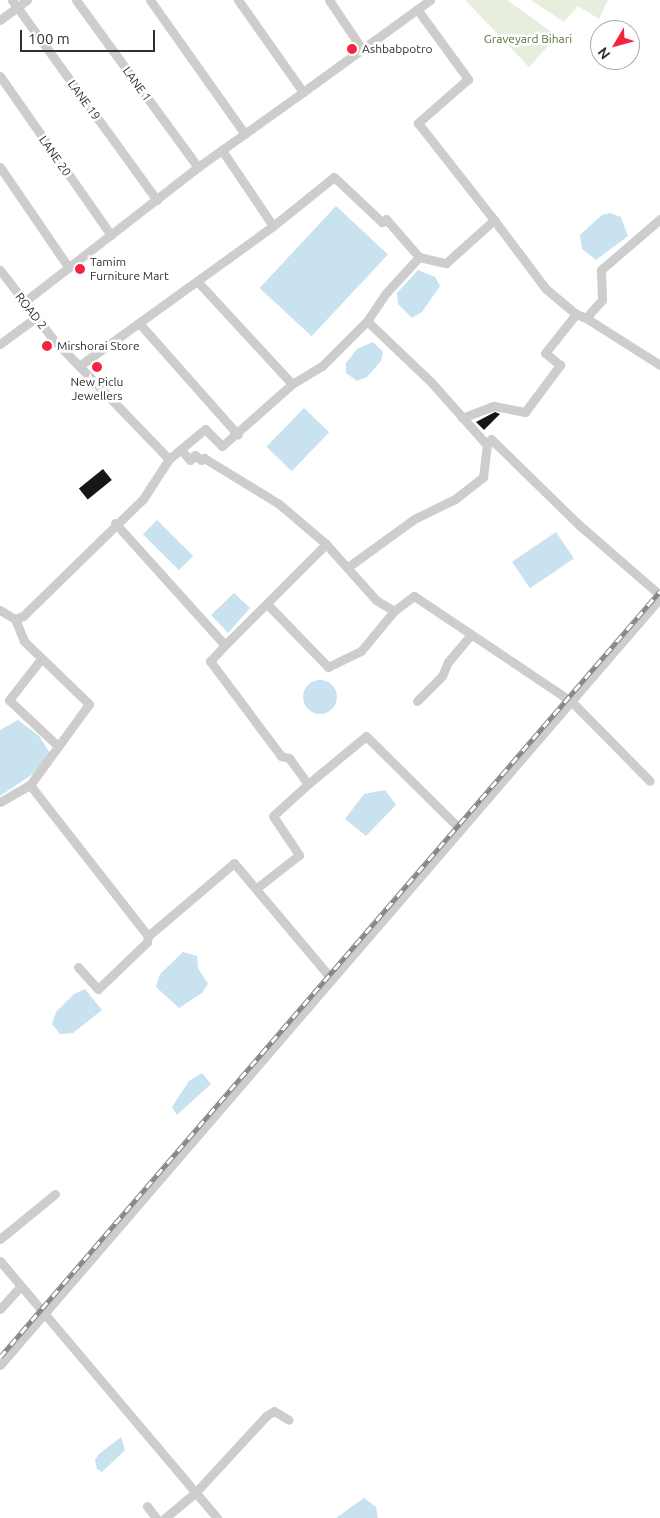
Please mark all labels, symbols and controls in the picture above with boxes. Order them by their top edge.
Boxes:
scale bar [22,20,158,52]
north arrow [590,20,640,70]
text: 100 m [28,30,70,47]
park label: Graveyard Bihari [484,32,572,46]
place label: Ashbabpotro [362,42,433,56]
marker: Ashbabpotro [346,43,358,55]
text: N [594,44,613,62]
street label: LANE 1 [120,64,154,104]
street label: LANE 19 [65,77,103,123]
street label: LANE 20 [36,133,74,179]
place label: Tamim Furniture Mart [90,255,169,283]
marker: Tamim Furniture Mart [74,263,86,275]
street label: ROAD 2 [12,290,50,332]
place label: Mirshorai Store [57,339,139,353]
marker: Mirshorai Store [41,340,53,352]
marker: New Piclu Jewellers [91,361,103,373]
place label: New Piclu Jewellers [71,375,123,403]

